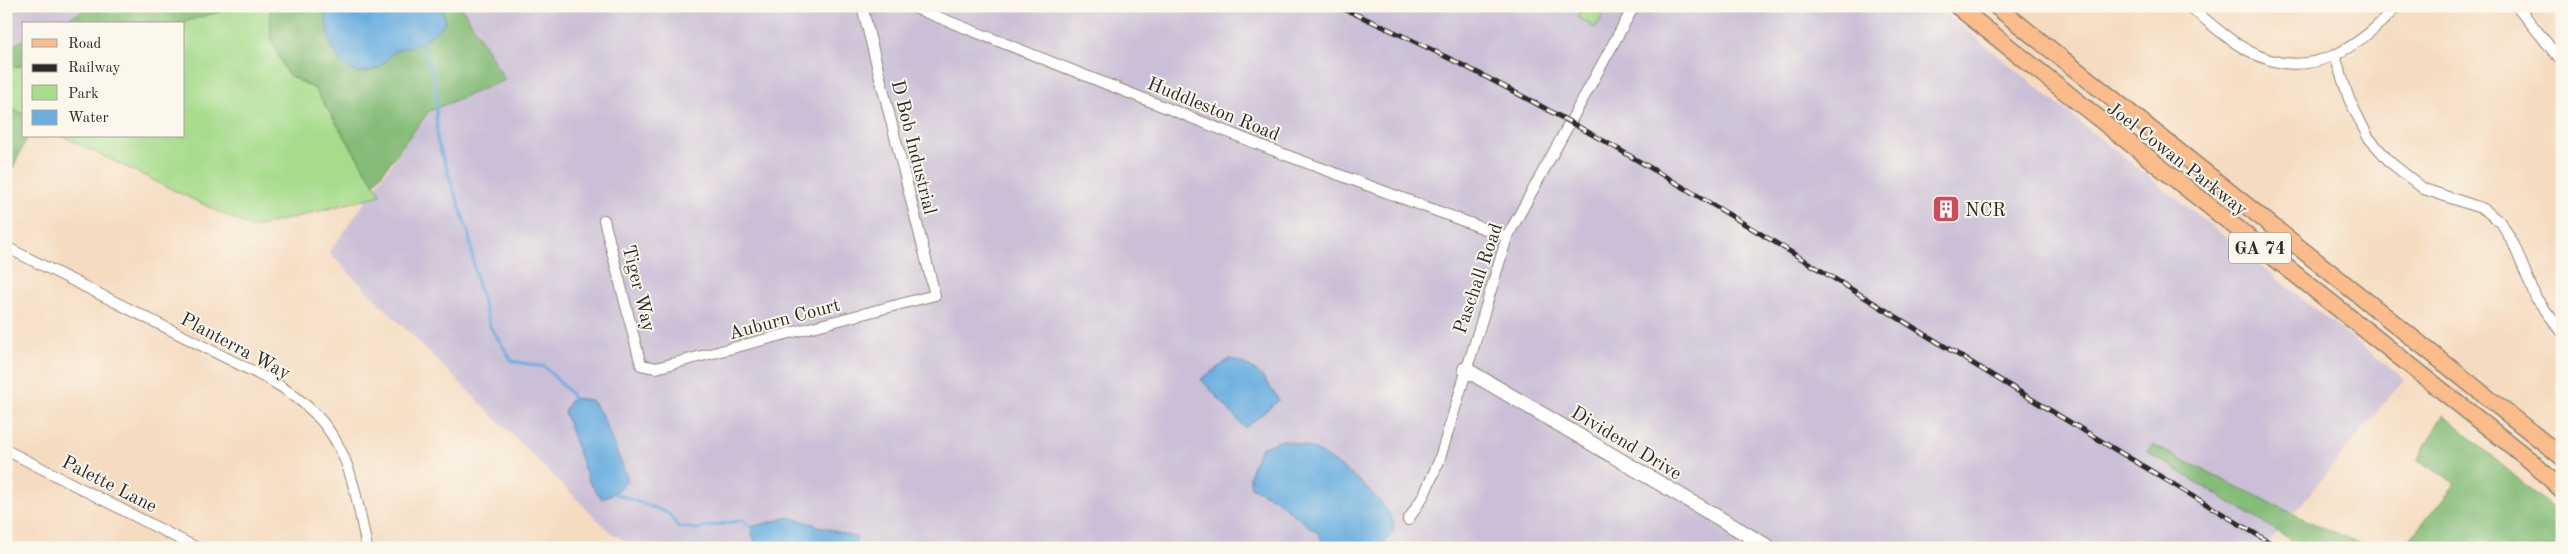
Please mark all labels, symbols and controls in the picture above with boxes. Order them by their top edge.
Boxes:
legend [22,22,185,138]
text: Road [68,37,102,52]
text: Railway [68,61,121,76]
street label: Huddleston Road [1144,75,1282,146]
street label: D Bob Industrial [887,78,938,217]
text: Park [68,87,99,102]
street label: Joel Cowan Parkway [2103,99,2250,220]
text: Water [68,111,109,126]
building icon: NCR [1931,194,1961,224]
place label: NCR [1965,202,2006,221]
street label: Paschall Road [1452,221,1507,337]
road number: GA 74 [2229,232,2291,264]
street label: Tiger Way [618,243,658,334]
street label: Auburn Court [727,296,842,344]
street label: Planterra Way [177,310,293,384]
street label: Dividend Drive [1567,404,1684,484]
street label: Palette Lane [58,453,159,517]

